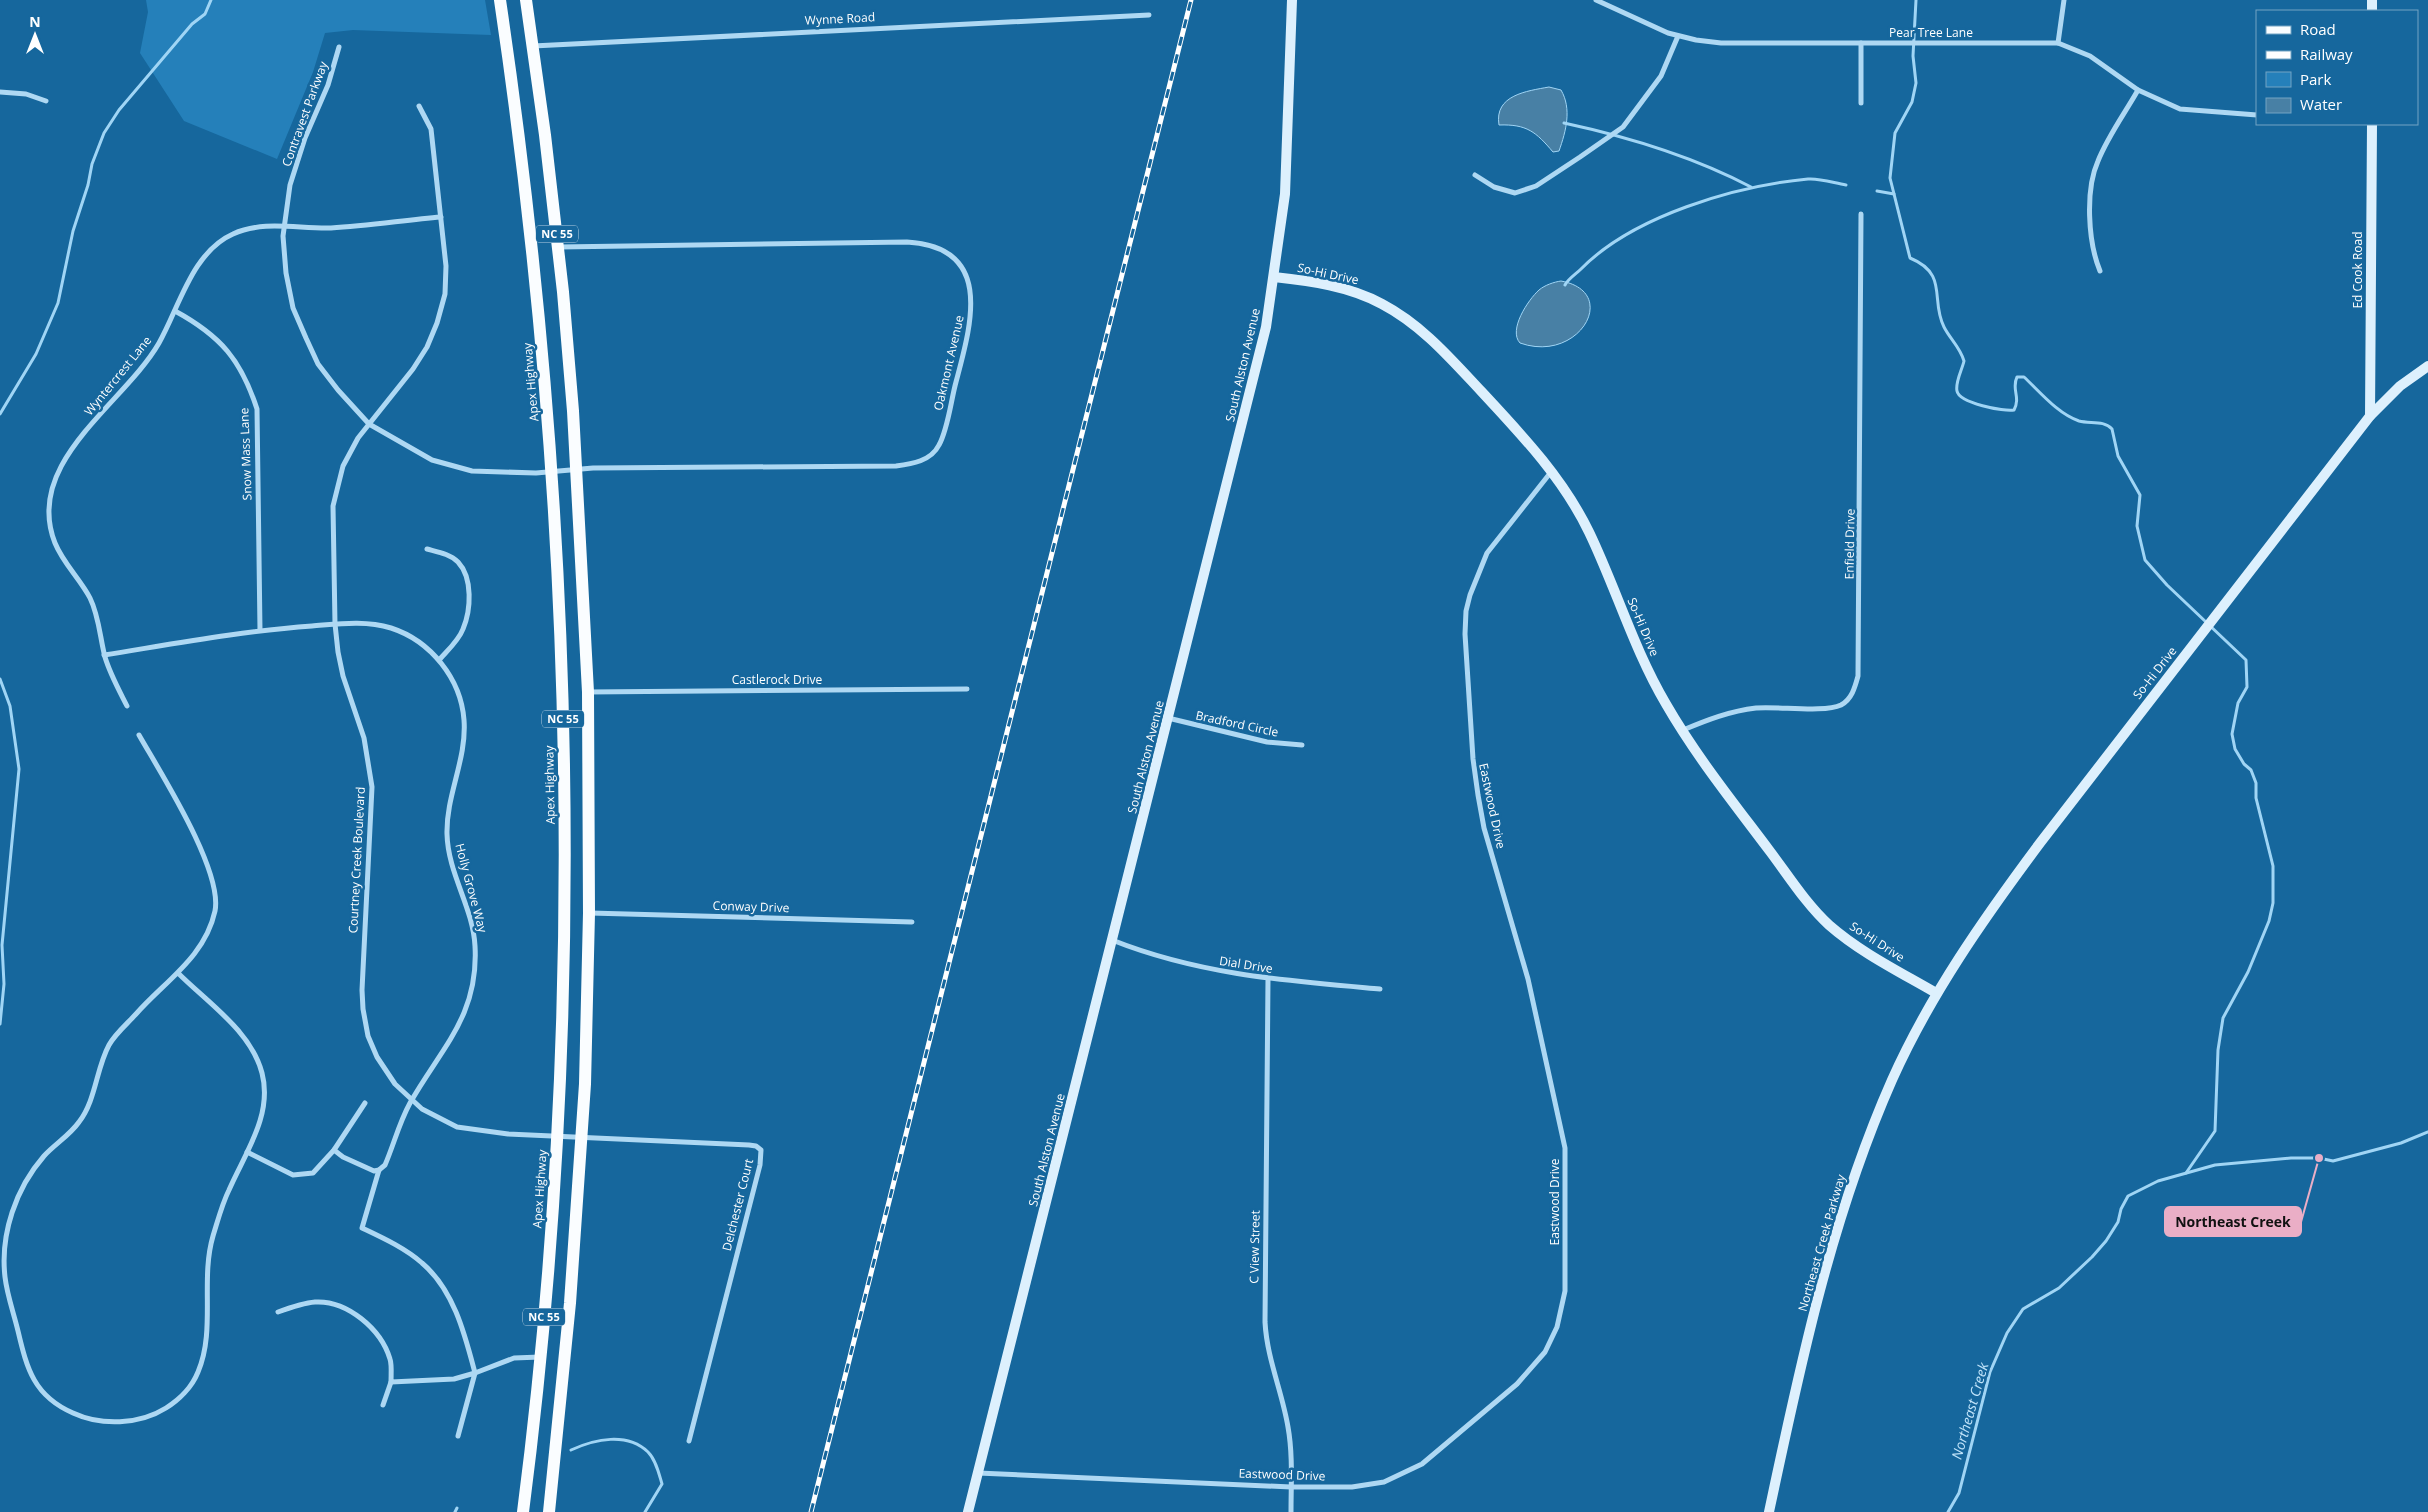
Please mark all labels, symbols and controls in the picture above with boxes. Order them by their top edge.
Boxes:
street label: Wynne Road [804,8,876,29]
north arrow [10,10,60,60]
legend [2256,10,2418,125]
text: N [29,12,41,31]
text: Road [2300,19,2336,39]
street label: Pear Tree Lane [1889,24,1973,41]
text: Railway [2300,44,2353,64]
street label: Contravest Parkway [278,58,332,169]
text: Park [2300,69,2331,89]
text: Water [2300,94,2342,114]
road number: NC 55 [536,225,578,242]
street label: Ed Cook Road [2349,231,2366,309]
street label: So-Hi Drive [1296,259,1360,288]
street label: South Alston Avenue [1221,306,1264,423]
street label: Oakmont Avenue [929,313,968,412]
street label: Wyntercrest Lane [80,332,155,419]
street label: Apex Highway [519,341,542,422]
street label: Snow Mass Lane [235,407,256,501]
street label: Enfield Drive [1840,508,1859,579]
street label: So-Hi Drive [1624,595,1664,659]
street label: So-Hi Drive [2129,643,2181,702]
street label: Castlerock Drive [732,671,823,688]
street label: South Alston Avenue [1123,698,1168,815]
street label: Bradford Circle [1194,706,1280,741]
road number: NC 55 [542,711,584,728]
street label: Apex Highway [540,744,559,825]
street label: Eastwood Drive [1475,762,1510,850]
street label: Courtney Creek Boulevard [344,786,369,934]
street label: Holly Grove Way [451,841,492,935]
street label: Conway Drive [712,897,790,916]
street label: So-Hi Drive [1847,918,1908,966]
street label: Dial Drive [1218,952,1274,977]
street label: South Alston Avenue [1024,1091,1069,1208]
street label: Apex Highway [528,1148,551,1229]
street label: Delchester Court [718,1157,757,1253]
street label: Eastwood Drive [1546,1158,1563,1245]
street label: Northeast Creek Parkway [1794,1171,1849,1313]
callout: Northeast Creek [2165,1207,2301,1236]
street label: C View Street [1245,1210,1264,1284]
text: Northeast Creek [2175,1212,2291,1231]
road number: NC 55 [523,1308,565,1325]
water label: Northeast Creek [1947,1359,1993,1461]
street label: Eastwood Drive [1238,1464,1326,1485]

